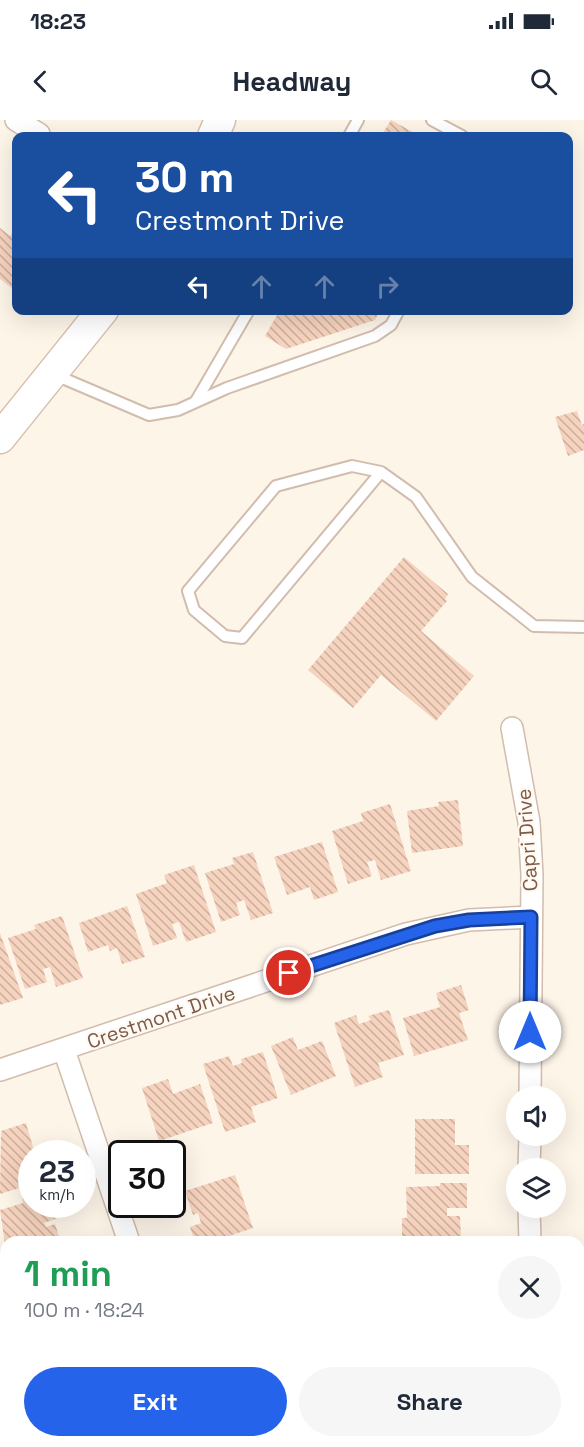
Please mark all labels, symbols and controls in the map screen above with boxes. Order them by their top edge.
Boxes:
text: 18:23 [30,7,86,35]
text: Headway [233,64,351,99]
icon: back [24,65,57,98]
icon: search [527,65,560,98]
text: 30 m [135,151,234,204]
icon: left [36,156,114,234]
text: Crestmont Drive [135,203,344,238]
icon: left [182,270,215,303]
icon: ahead [245,270,278,303]
icon: ahead [308,270,341,303]
icon: right [371,270,404,303]
street label: Capri Drive [510,788,544,892]
pin [263,947,314,998]
icon: arrive [272,956,305,989]
street label: Crestmont Drive [83,979,239,1055]
position arrow [498,1000,562,1064]
map controls [506,1086,566,1218]
button: sound [506,1086,566,1146]
speed limit sign: 30 [108,1140,186,1218]
text: 23 [39,1152,75,1191]
button: layers [506,1158,566,1218]
text: km/h [39,1185,75,1204]
text: 1 min [24,1251,112,1297]
button: close [498,1256,561,1319]
text: 100 m · 18:24 [24,1297,144,1323]
button: Exit [24,1367,287,1436]
button: Share [299,1367,561,1436]

